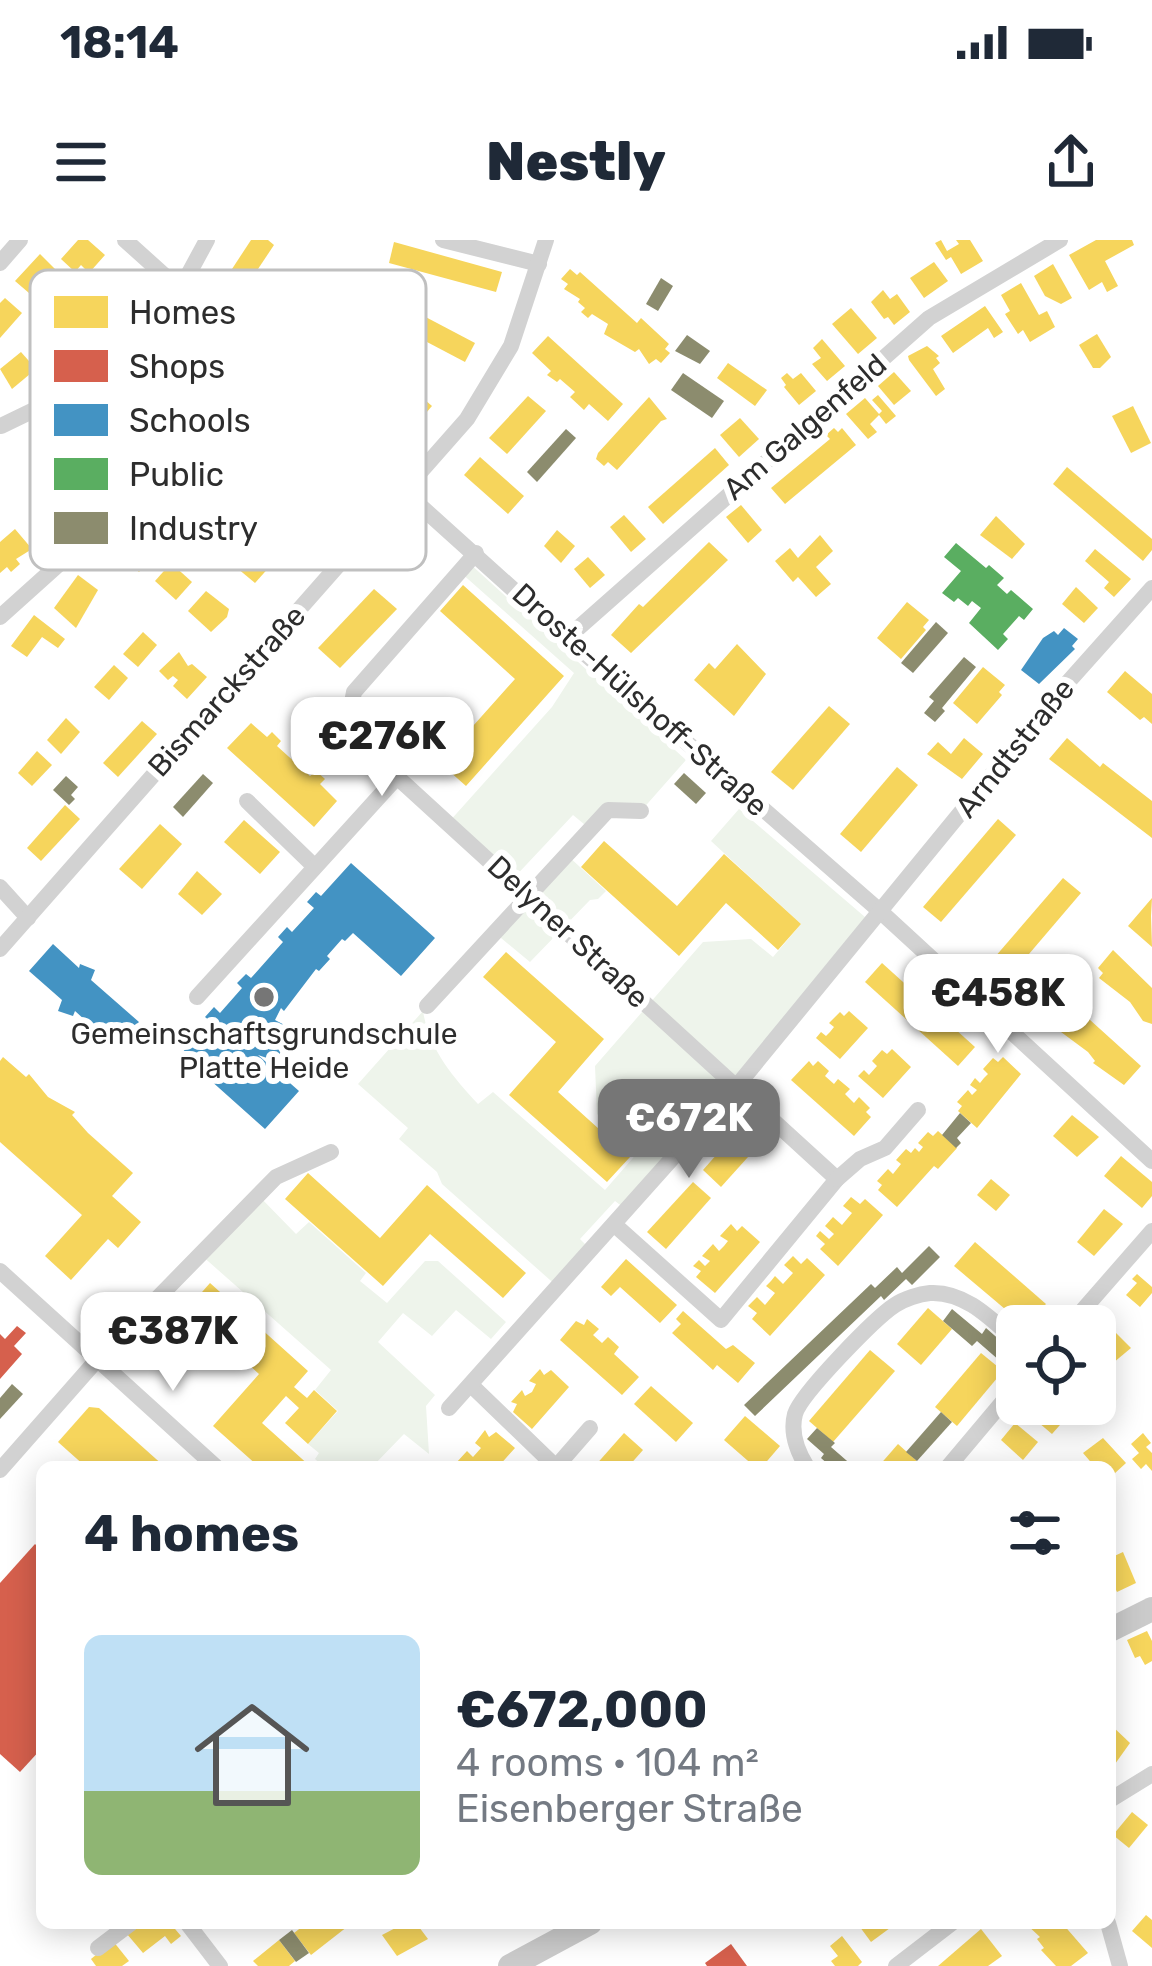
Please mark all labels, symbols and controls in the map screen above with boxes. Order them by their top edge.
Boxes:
text: 18:14 [60,16,179,69]
icon: menu [48,129,114,195]
icon: share [1038,129,1104,195]
text: Nestly [486,130,666,194]
legend [30,270,426,570]
text: Homes [129,293,236,332]
street label: Am Galgenfeld [716,346,894,508]
text: Shops [129,347,225,386]
text: Schools [129,401,251,440]
text: Public [129,455,224,494]
text: Industry [129,509,258,548]
street label: Droste-Hülshoff-Straße [505,576,775,824]
street label: Bismarckstraße [141,598,313,784]
street label: Arndtstraße [948,671,1082,825]
pin: €276K [298,697,466,799]
text: €276K [318,713,446,759]
street label: Delyner Straße [480,848,656,1016]
pin: €458K [914,954,1082,1056]
text: €458K [931,970,1065,1016]
marker: Gemeinschaftsgrundschule Platte Heide [251,984,277,1010]
place label: Gemeinschaftsgrundschule Platte Heide [71,1016,457,1086]
pin: €672K [605,1079,773,1181]
text: €672K [625,1095,753,1141]
pin: €387K [89,1292,257,1394]
map controls [996,1305,1116,1425]
button: locate [996,1305,1116,1425]
text: €387K [108,1308,238,1354]
icon: filters [1002,1500,1068,1566]
text: 4 homes [84,1503,299,1564]
text: €672,000 [456,1679,708,1740]
icon: home [180,1683,324,1827]
text: 4 rooms · 104 m² [456,1740,759,1786]
text: Eisenberger Straße [456,1786,803,1832]

